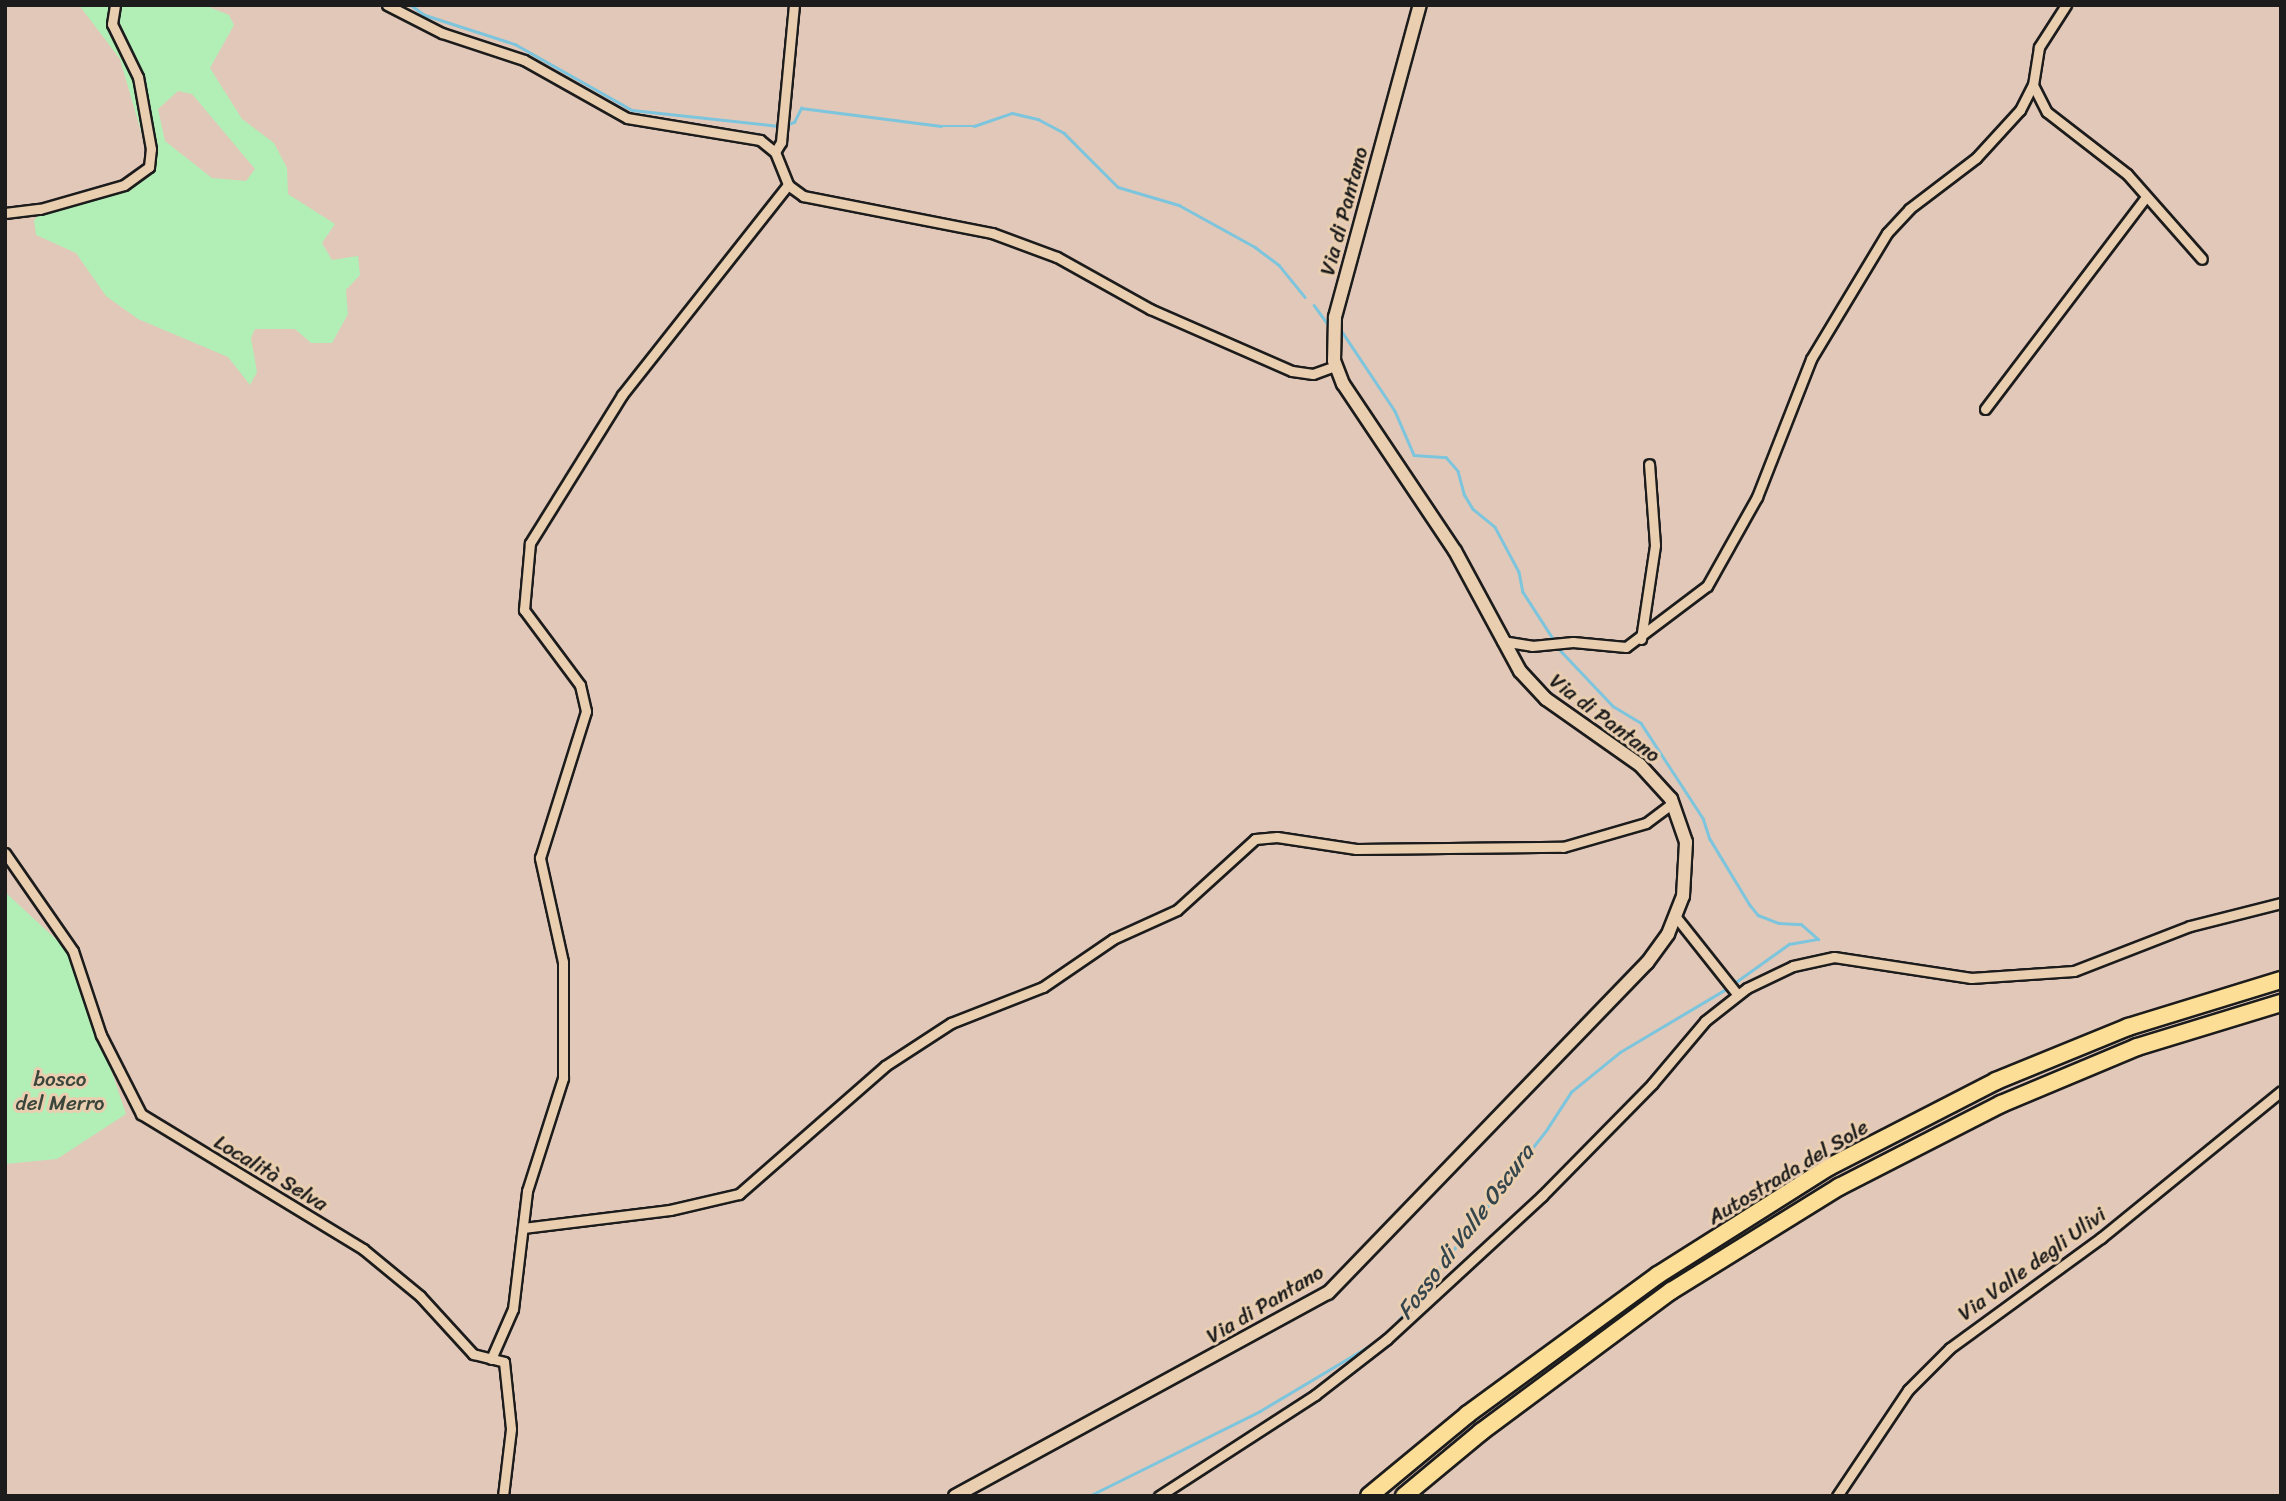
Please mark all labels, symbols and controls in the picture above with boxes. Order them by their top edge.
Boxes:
street label: Via di Pantano [1315,144,1373,278]
street label: Via di Pantano [1544,668,1666,768]
park label: bosco del Merro [15,1066,105,1116]
street label: Autostrada del Sole [1703,1114,1873,1230]
street label: Località Selva [210,1129,332,1217]
water label: Fosso di Valle Oscura [1391,1139,1541,1325]
street label: Via Valle degli Ulivi [1954,1202,2110,1326]
street label: Via di Pantano [1202,1259,1328,1349]

